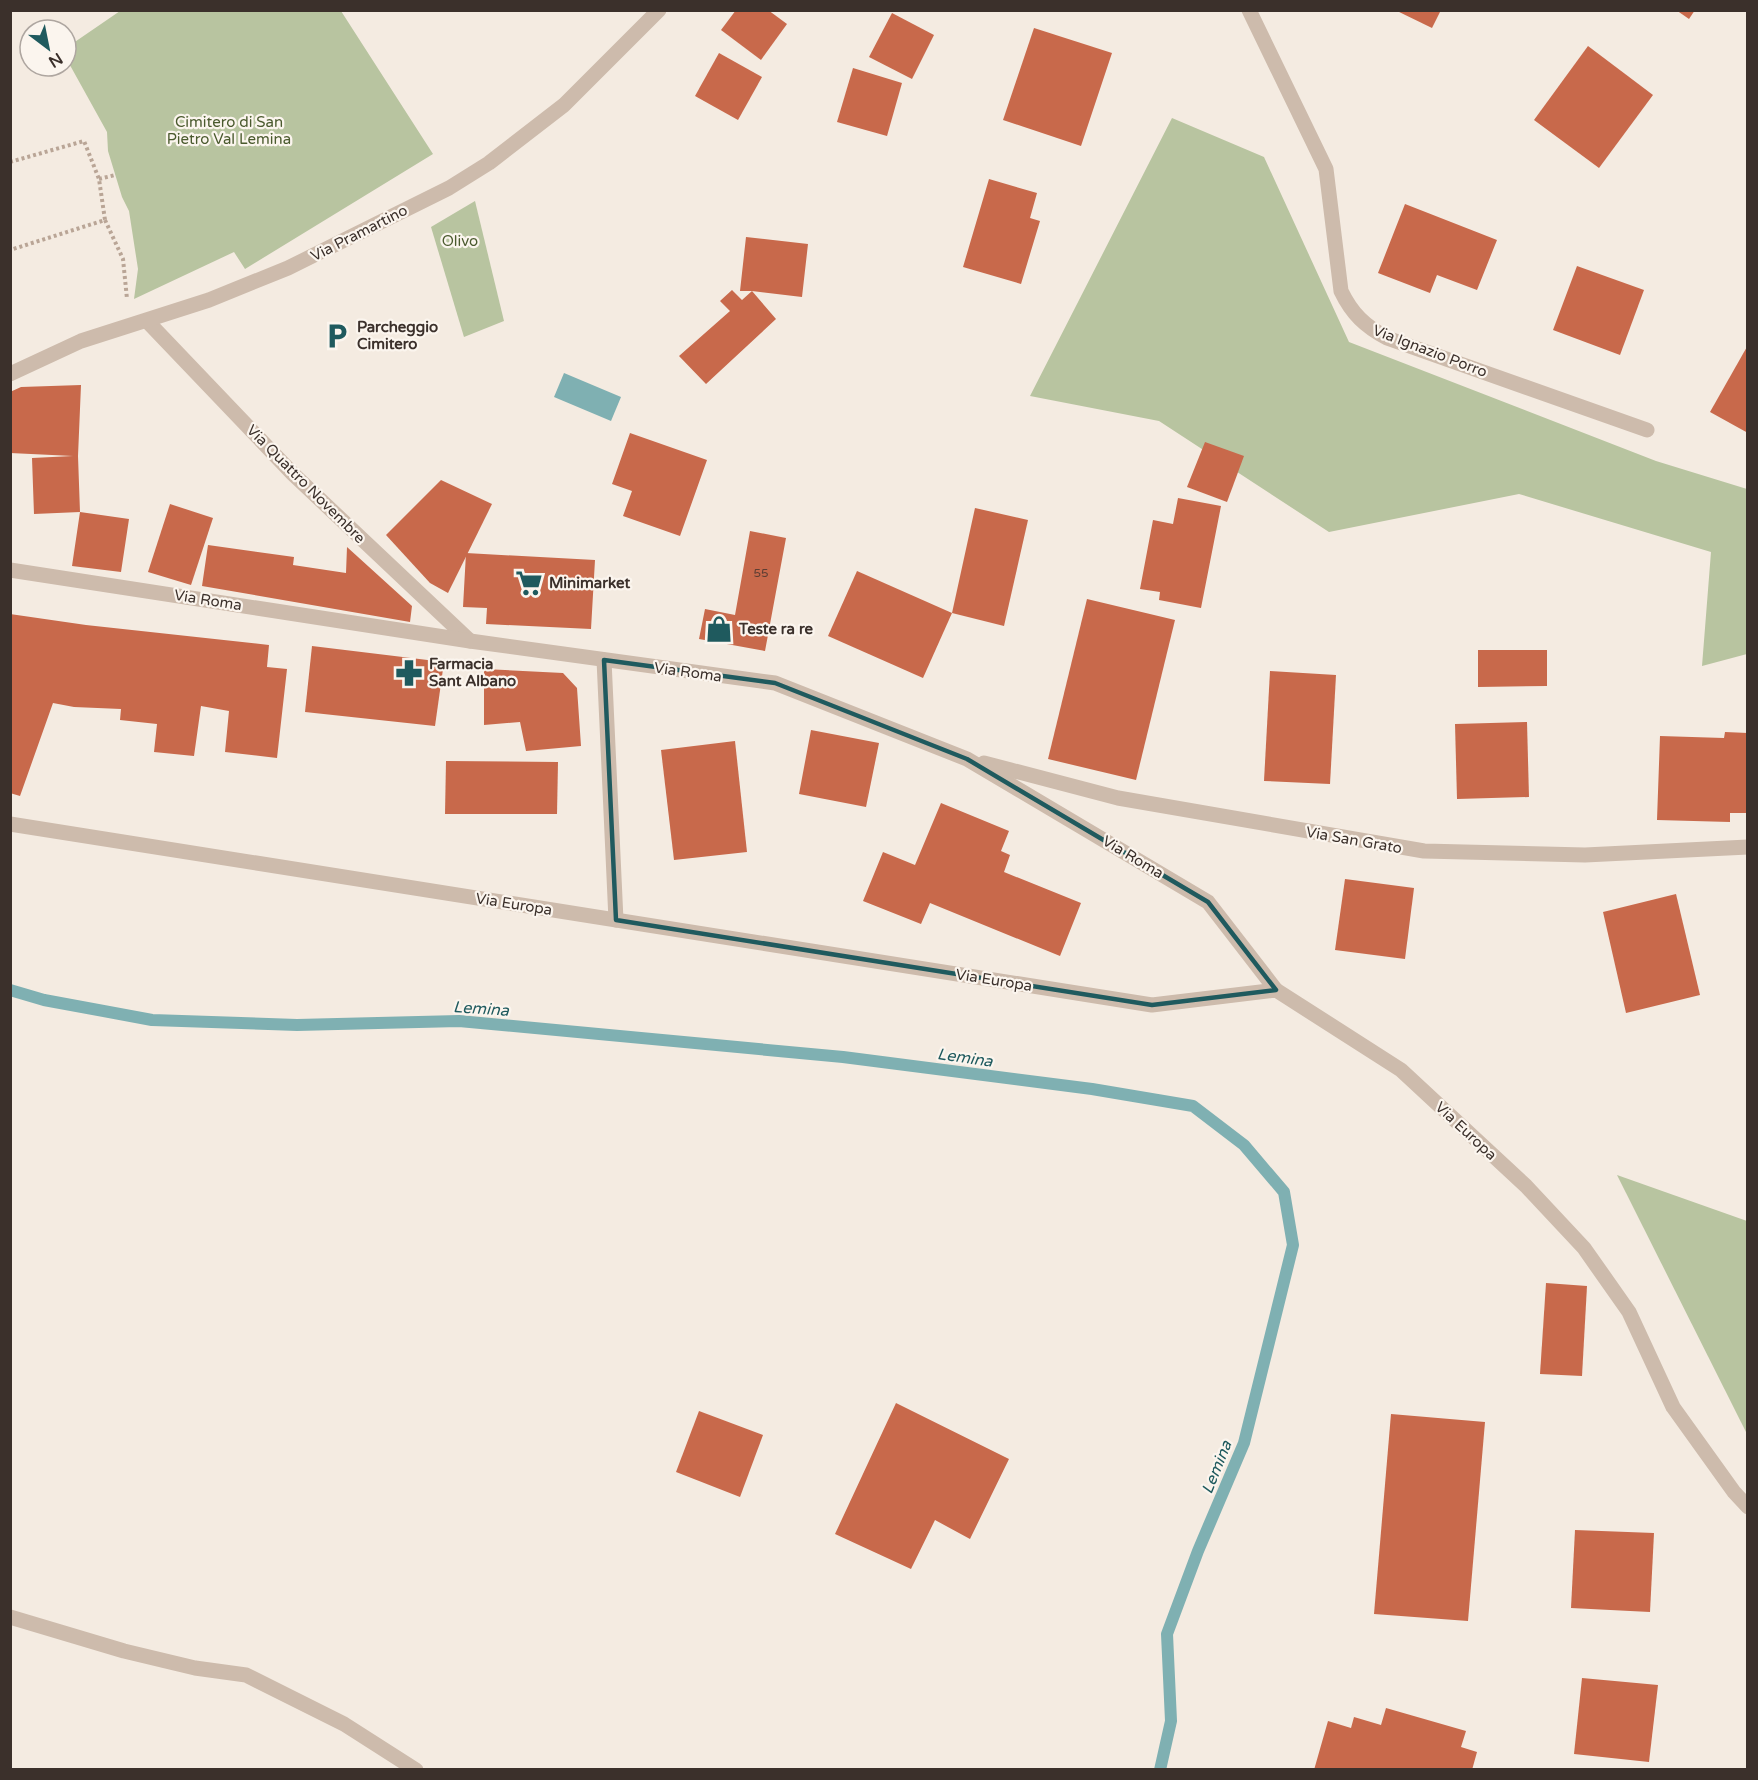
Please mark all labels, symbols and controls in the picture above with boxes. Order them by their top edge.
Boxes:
north arrow [18,18,78,78]
text: N [45,48,66,72]
park label: Cimitero di San Pietro Val Lemina [167,113,291,148]
street label: Via Pramartino [308,201,410,265]
park label: Olivo [442,232,478,250]
place label: Parcheggio Cimitero [357,318,438,353]
parking icon: Parcheggio Cimitero [322,321,352,351]
street label: Via Ignazio Porro [1370,321,1490,381]
street label: Via Quattro Novembre [243,421,369,547]
house number: 55 [753,566,769,580]
supermarket icon: Minimarket [514,568,544,598]
place label: Minimarket [549,574,630,592]
street label: Via Roma [173,586,243,614]
shop icon: Teste ra re [704,614,734,644]
place label: Teste ra re [738,620,813,638]
place label: Farmacia Sant Albano [429,655,516,690]
pharmacy icon: Farmacia Sant Albano [394,658,424,688]
street label: Via Roma [653,658,723,686]
street label: Via San Grato [1305,823,1403,857]
street label: Via Roma [1099,832,1167,882]
street label: Via Europa [474,889,554,919]
street label: Via Europa [954,965,1034,995]
water label: Lemina [452,997,510,1021]
water label: Lemina [936,1044,995,1072]
street label: Via Europa [1432,1098,1500,1164]
water label: Lemina [1197,1437,1237,1497]

